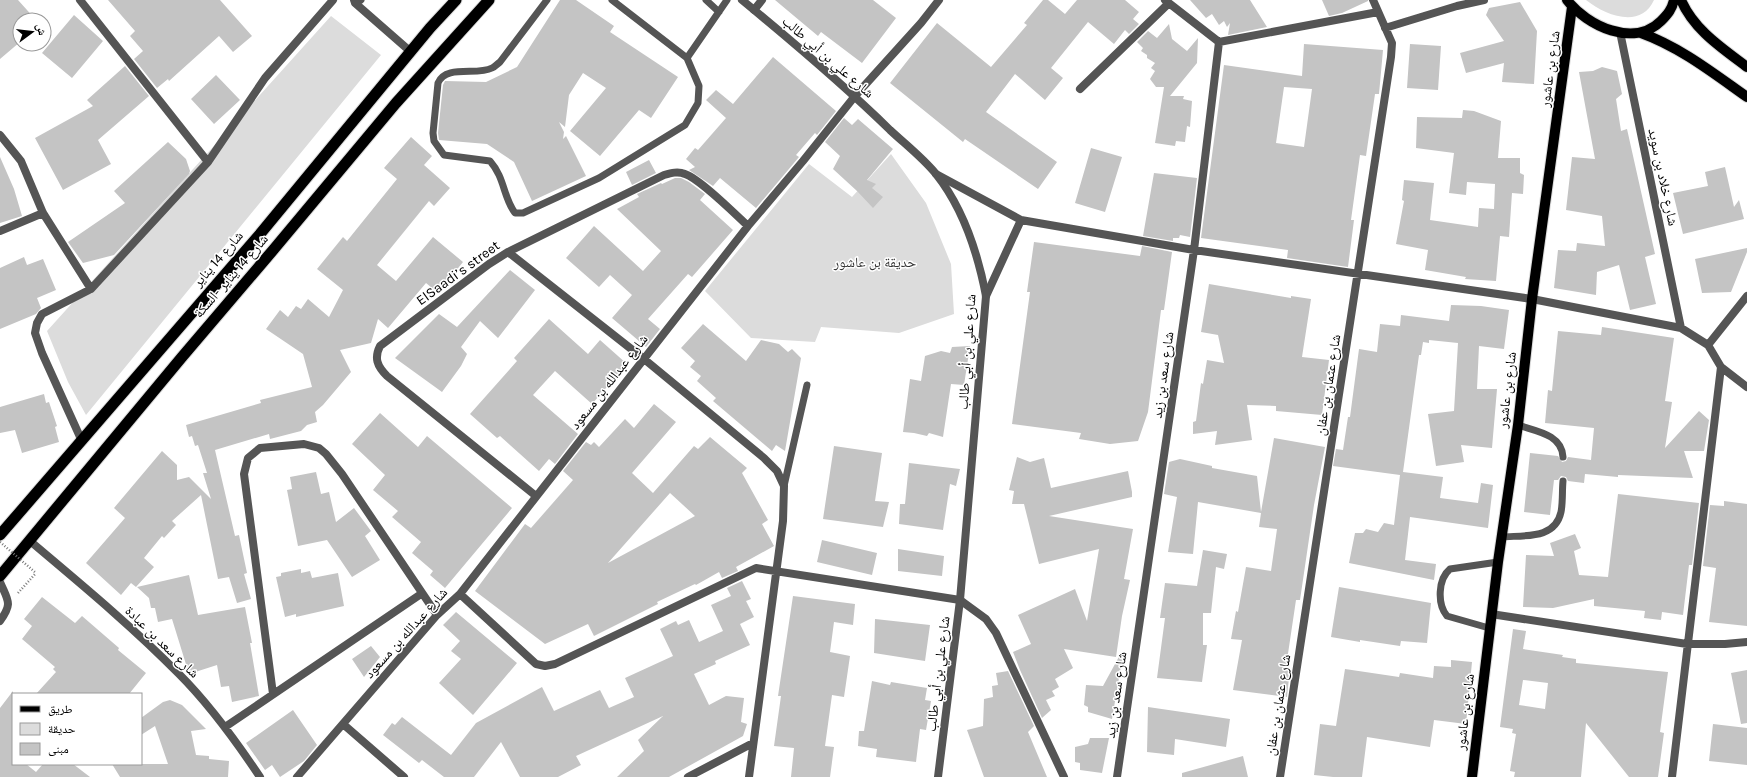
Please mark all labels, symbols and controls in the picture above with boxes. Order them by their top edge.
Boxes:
north arrow [12,12,52,52]
street label: شارع علي بن أبي طالب [777,13,877,103]
text: ش [32,22,49,37]
street label: شارع بن عاشور [1536,30,1565,109]
street label: شارع خلاد بن سويد [1643,127,1682,227]
street label: شارع 14 يناير [188,228,248,292]
street label: شارع 14 يناير -السكة [190,231,273,322]
street label: ElSaadi’s street [413,237,503,309]
park label: حديقة بن عاشور [833,254,916,271]
street label: شارع علي بن أبي طالب [954,294,982,411]
street label: شارع عبدالله بن مسعود [567,331,652,434]
street label: شارع سعد بن زيد [1149,331,1178,419]
street label: شارع عثمان بن عفان [1312,333,1345,437]
street label: شارع بن عاشور [1494,351,1521,430]
street label: شارع عبدالله بن مسعود [361,584,452,683]
street label: شارع سعد بن عبادة [121,602,203,682]
street label: شارع علي بن أبي طالب [922,615,956,733]
street label: شارع سعد بن زيد [1102,651,1131,739]
street label: شارع عثمان بن عفان [1262,653,1295,757]
street label: شارع بن عاشور [1452,673,1479,752]
legend [12,693,142,765]
text: طريق [48,702,73,716]
text: حديقة [48,722,76,736]
text: مبنى [48,742,69,756]

